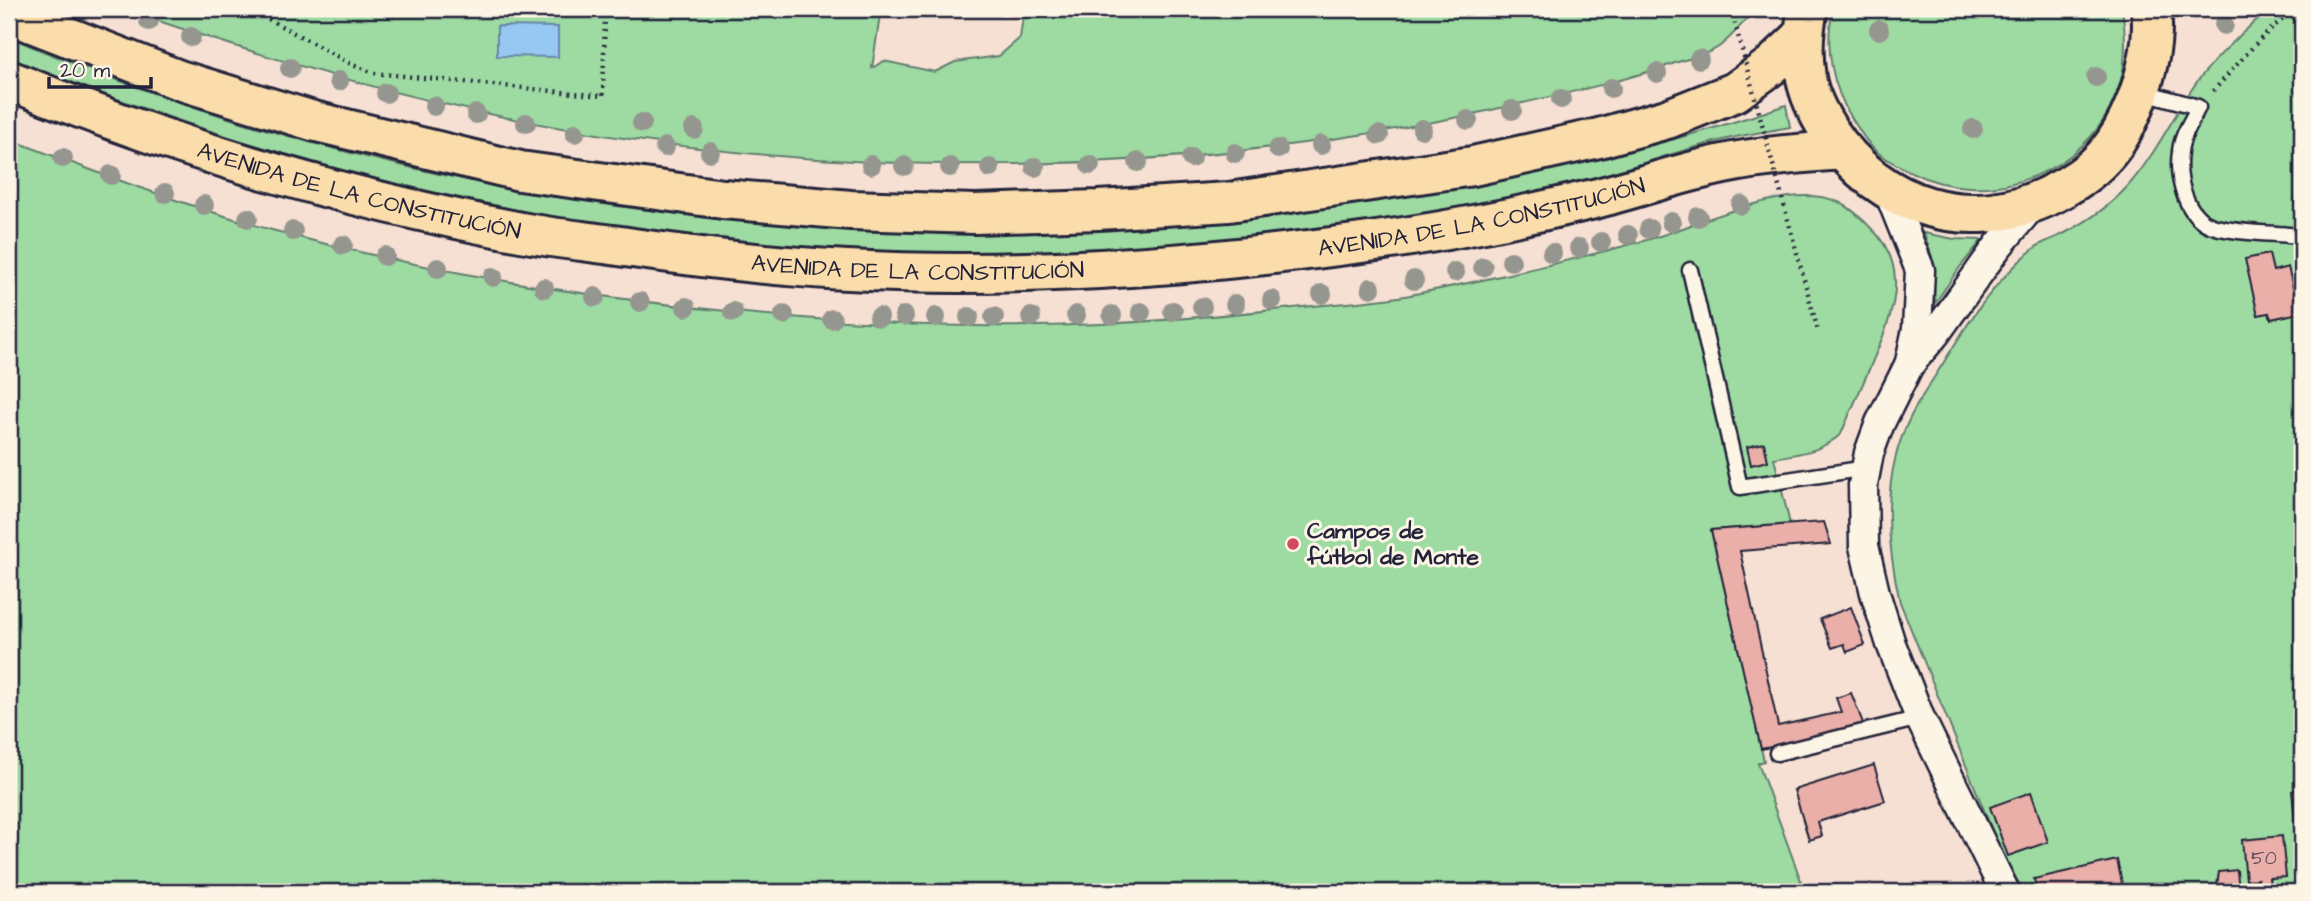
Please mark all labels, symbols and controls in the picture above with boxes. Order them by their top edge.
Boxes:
scale bar [49,46,150,90]
text: 20 m [60,56,111,85]
street label: AVENIDA DE LA CONSTITUCIÓN [193,134,523,248]
street label: AVENIDA DE LA CONSTITUCIÓN [1316,170,1649,265]
street label: AVENIDA DE LA CONSTITUCIÓN [750,247,1085,289]
place label: Campos de fútbol de Monte [1306,515,1480,573]
marker: Campos de fútbol de Monte [1285,536,1301,552]
house number: 50 [2251,845,2277,872]

